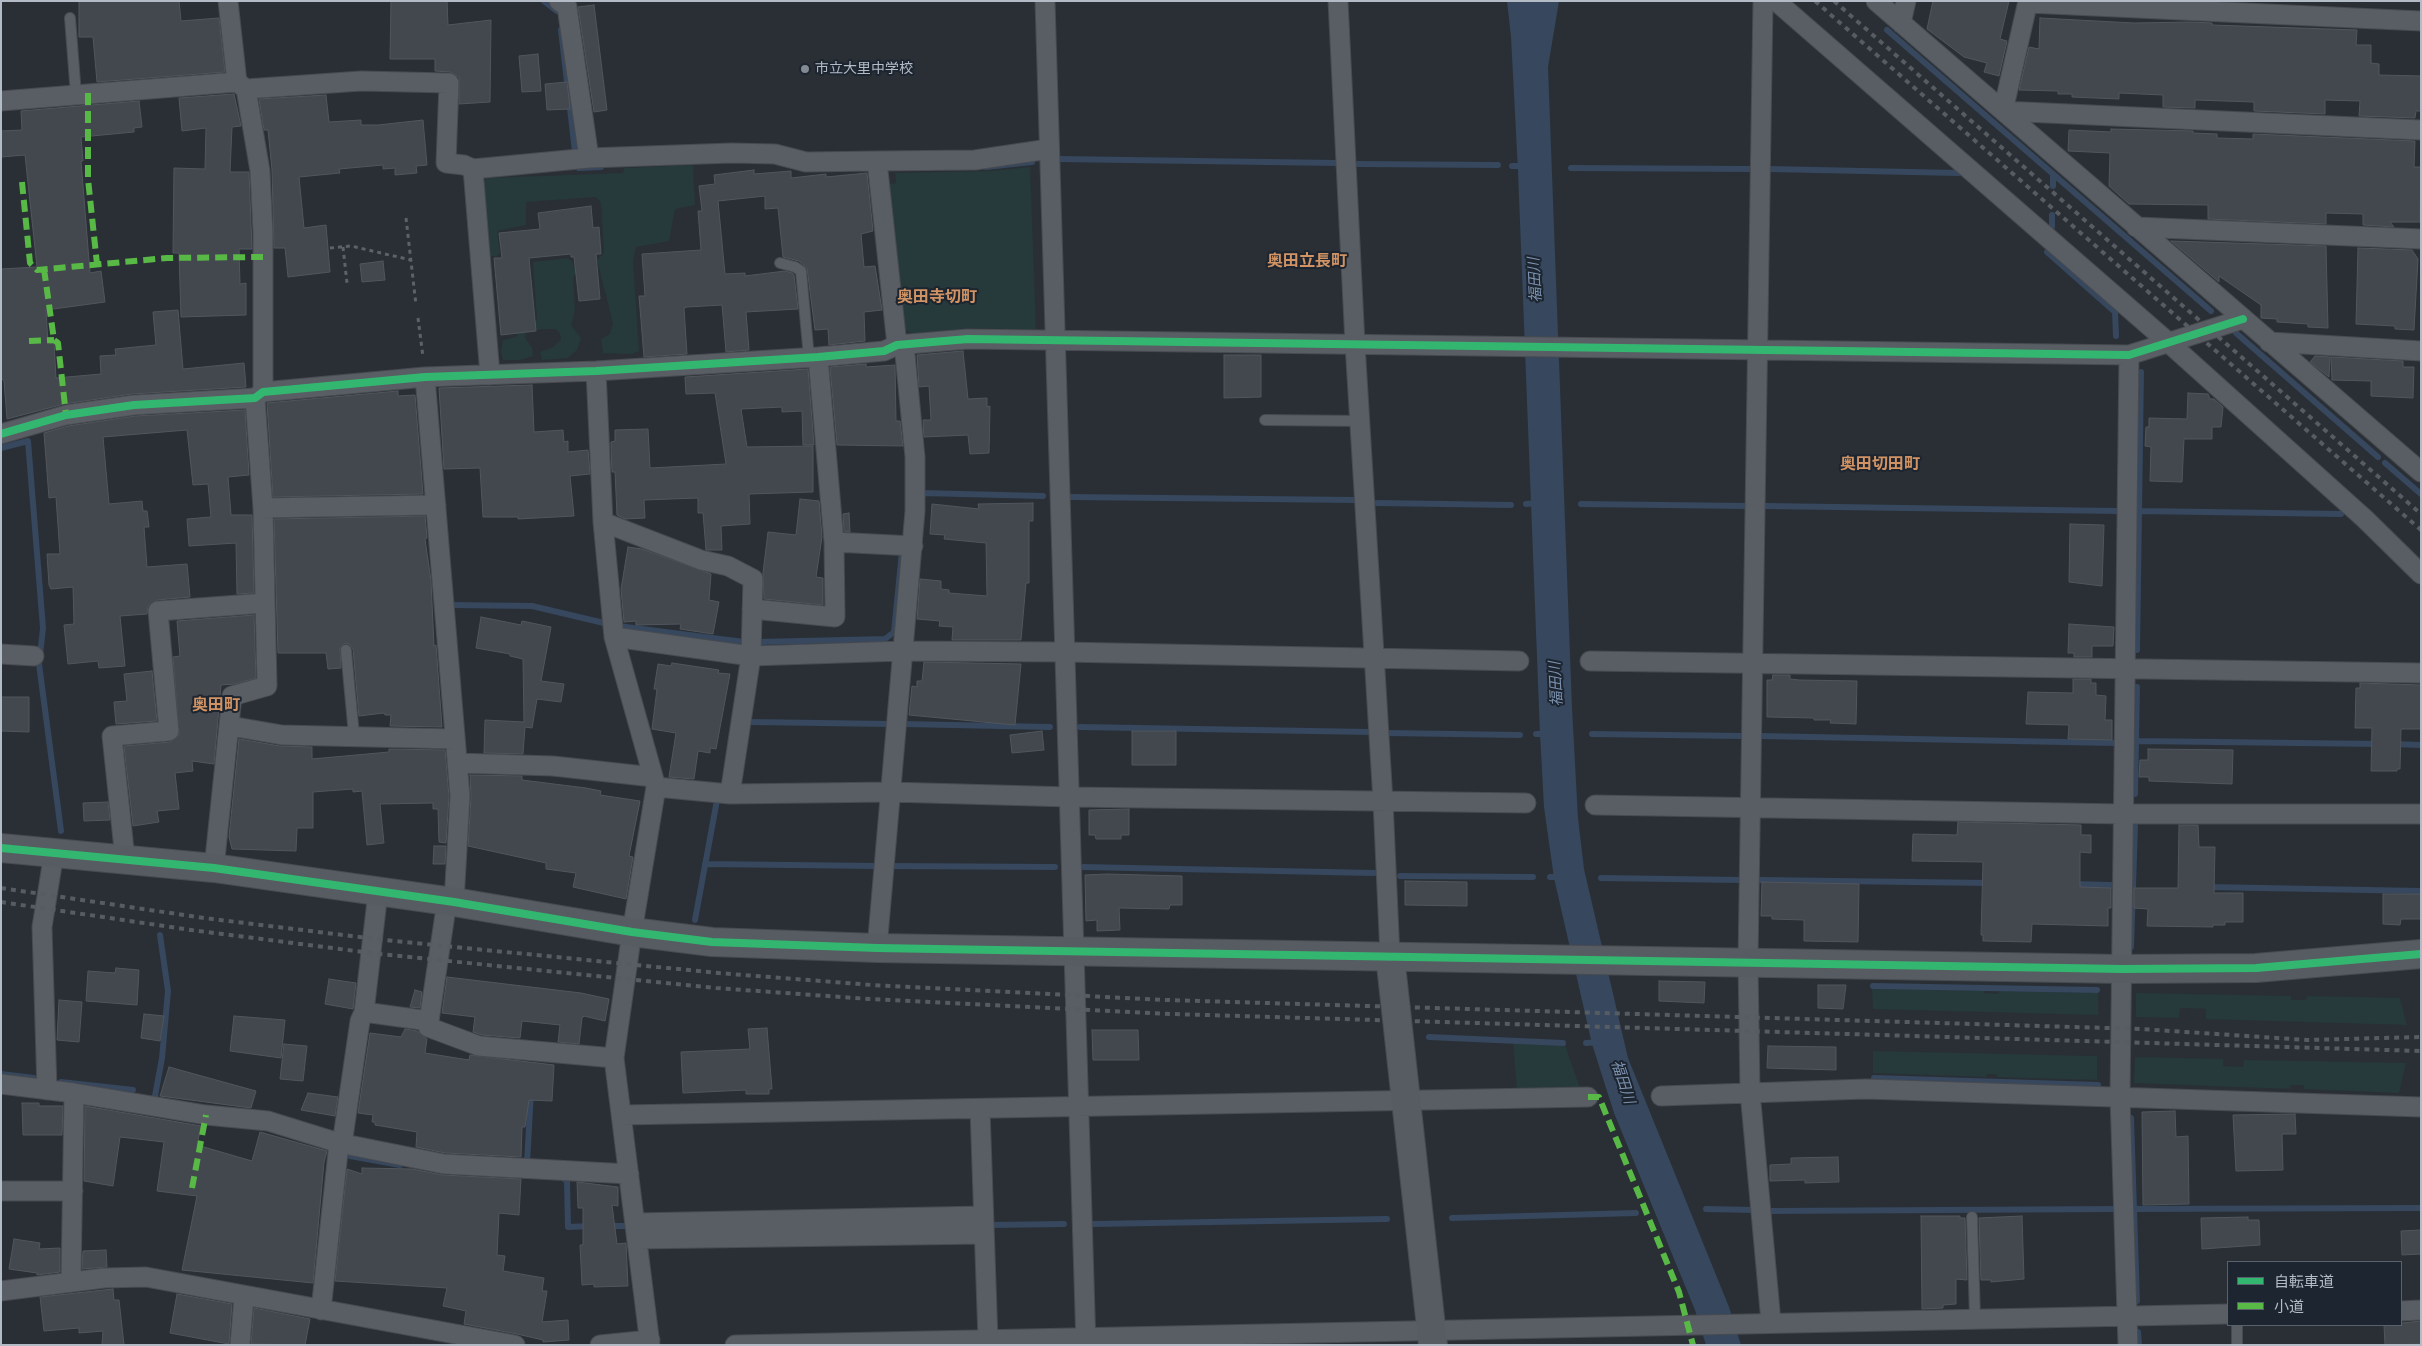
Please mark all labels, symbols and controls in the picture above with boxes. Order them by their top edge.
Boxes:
place label: 市立大里中学校 [815,61,913,77]
marker: 市立大里中学校 [799,63,811,75]
district label: 奥田立長町 [1267,251,1347,271]
water label: 福田川 [1525,257,1545,303]
district label: 奥田寺切町 [897,287,977,307]
district label: 奥田切田町 [1840,454,1920,474]
water label: 福田川 [1546,661,1566,707]
district label: 奥田町 [192,695,240,715]
water label: 福田川 [1607,1058,1639,1106]
legend [2227,1261,2402,1326]
text: 自転車道 [2274,1272,2334,1290]
text: 小道 [2274,1297,2304,1315]

